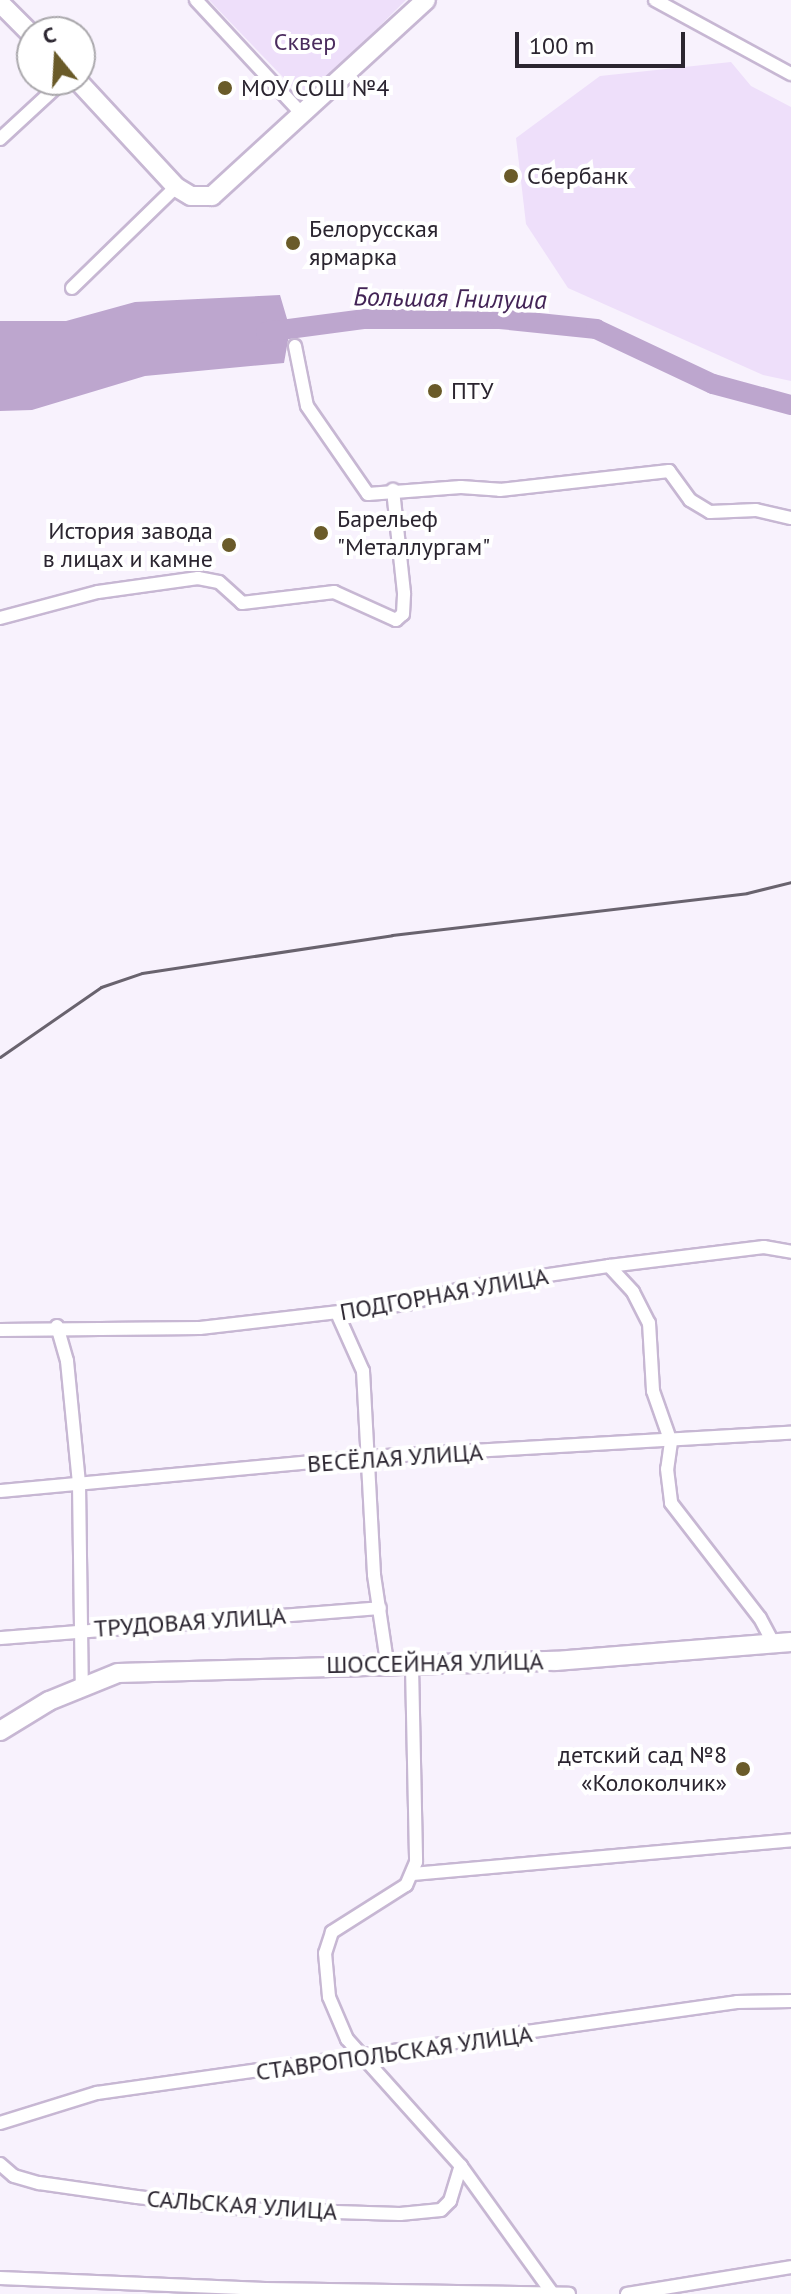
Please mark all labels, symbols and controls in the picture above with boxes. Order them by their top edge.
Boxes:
north arrow [16,16,96,96]
scale bar [519,16,689,66]
text: С [39,20,59,50]
park label: Сквер [274,28,336,56]
text: 100 m [529,30,594,61]
place label: МОУ СОШ №4 [241,74,390,102]
marker: МОУ СОШ №4 [216,79,234,97]
place label: Сбербанк [527,162,628,190]
marker: Сбербанк [502,167,520,185]
place label: Белорусская ярмарка [309,215,438,271]
marker: Белорусская ярмарка [284,234,302,252]
water label: Большая Гнилуша [353,281,547,315]
place label: ПТУ [451,377,494,405]
marker: ПТУ [426,382,444,400]
place label: Барельеф "Металлургам" [337,505,490,561]
place label: История завода в лицах и камне [42,517,213,573]
marker: Барельеф "Металлургам" [312,524,330,542]
marker: История завода в лицах и камне [220,536,238,554]
street label: ПОДГОРНАЯ УЛИЦА [337,1261,551,1327]
street label: ВЕСЁЛАЯ УЛИЦА [306,1437,484,1479]
street label: ТРУДОВАЯ УЛИЦА [93,1601,287,1643]
street label: ШОССЕЙНАЯ УЛИЦА [326,1647,544,1679]
place label: детский сад №8 «Колоколчик» [558,1741,727,1797]
marker: детский сад №8 «Колоколчик» [734,1760,752,1778]
street label: СТАВРОПОЛЬСКАЯ УЛИЦА [254,2019,534,2087]
street label: САЛЬСКАЯ УЛИЦА [145,2184,339,2226]

